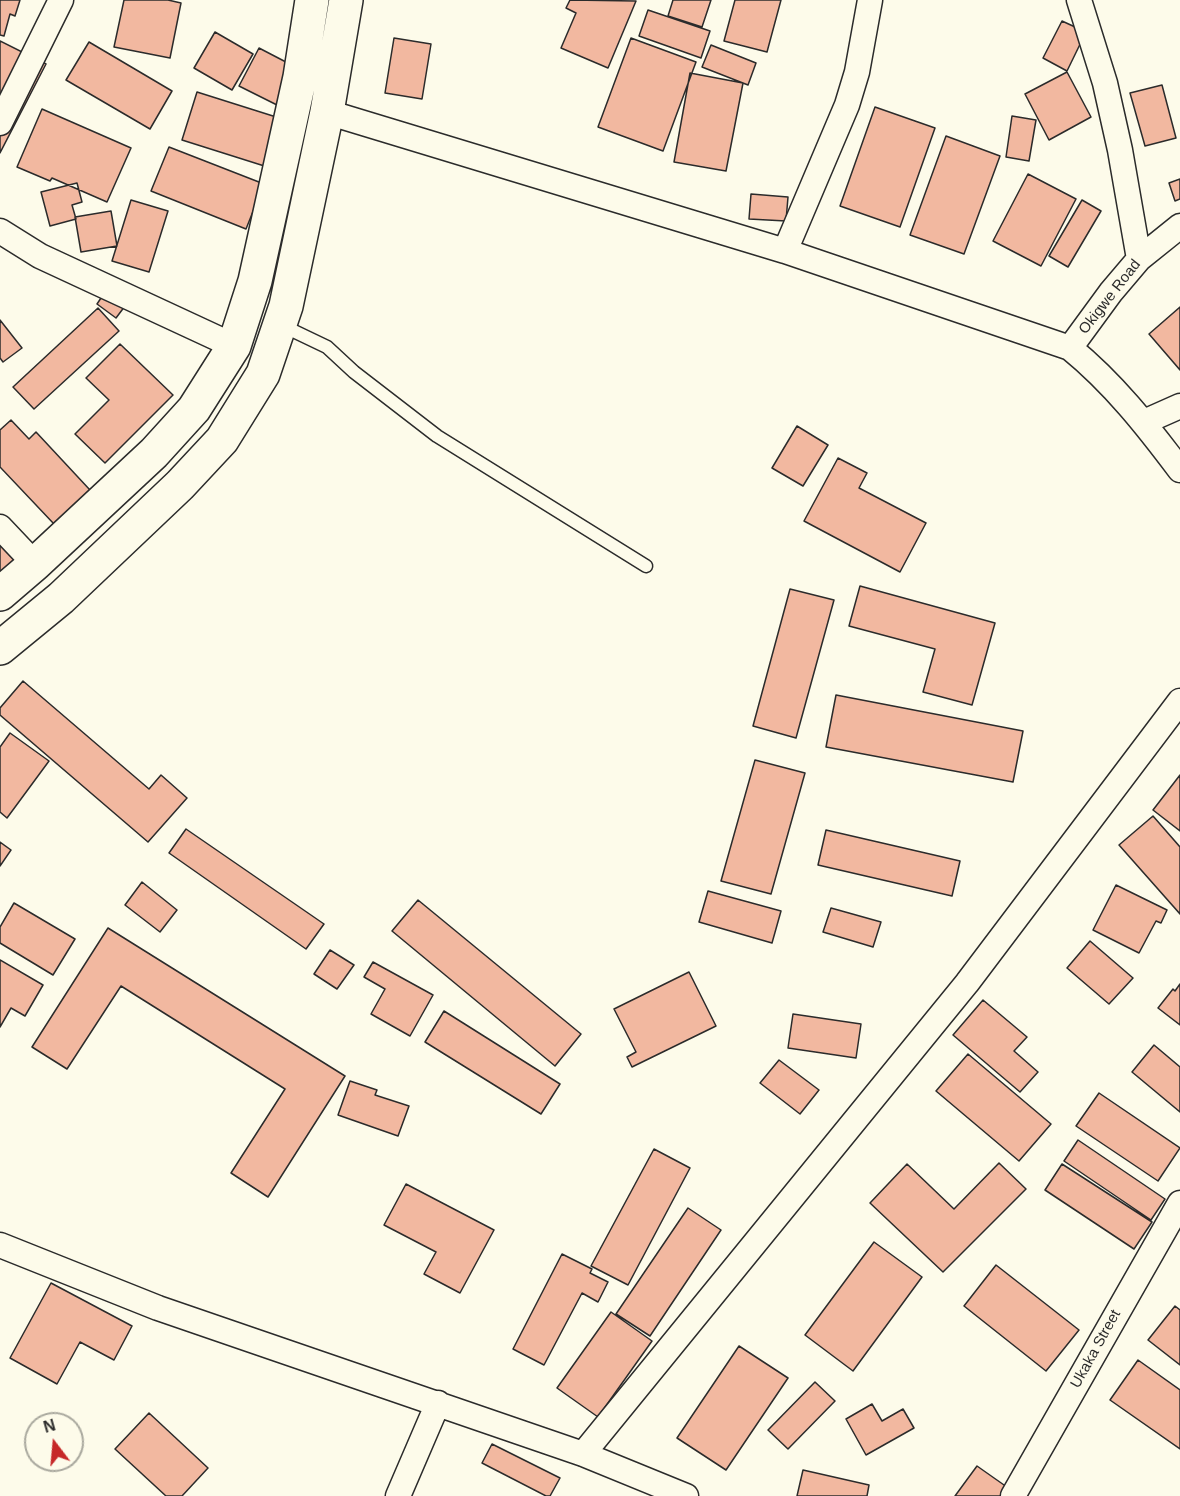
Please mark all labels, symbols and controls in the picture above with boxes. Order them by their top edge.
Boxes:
street label: Okigwe Road [1075,256,1145,338]
street label: Ukaka Street [1067,1307,1125,1391]
north arrow [24,1412,84,1472]
text: N [42,1416,57,1436]

